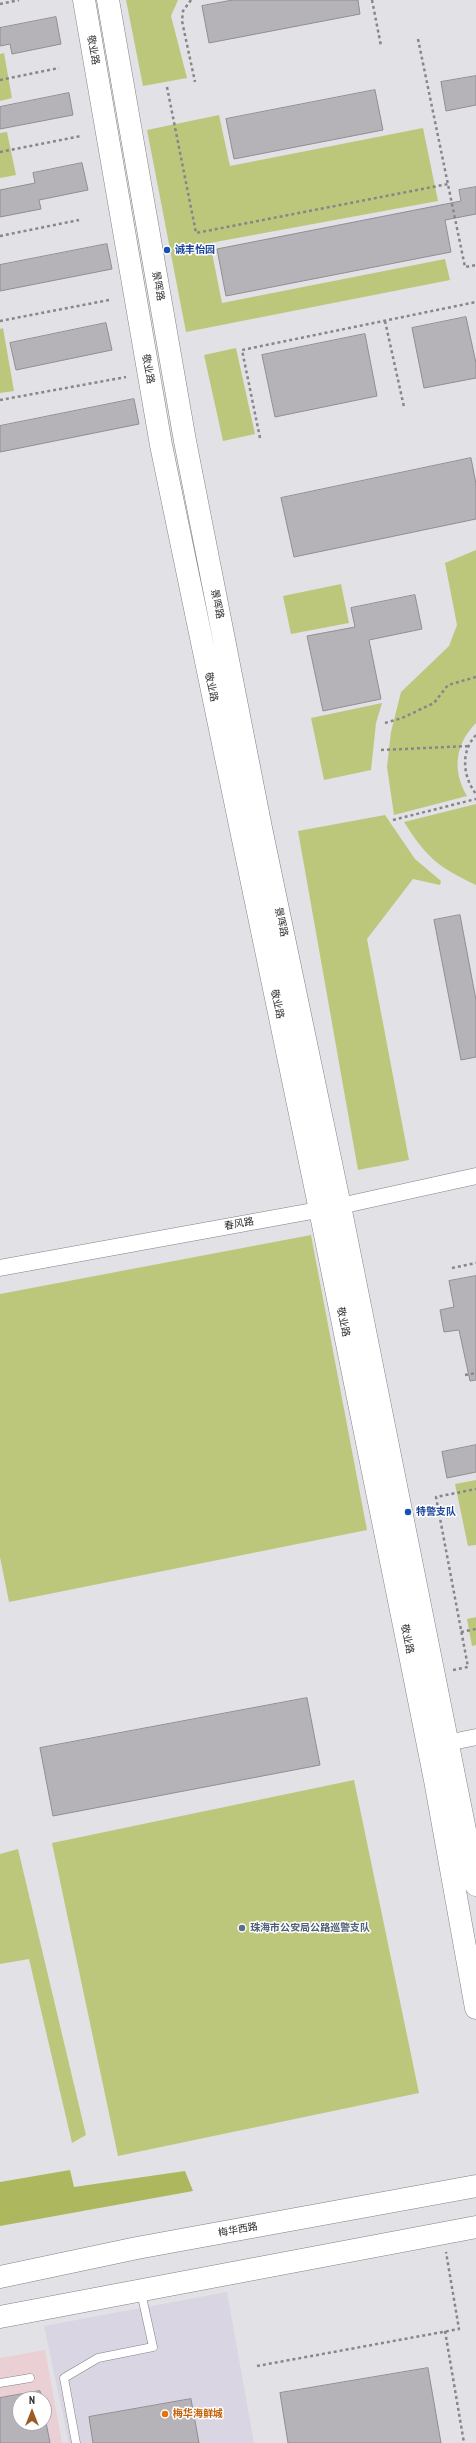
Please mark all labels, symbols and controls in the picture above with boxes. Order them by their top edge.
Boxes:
street label: 敬业路 [84,34,102,66]
place label: 诚丰怡园 [175,244,215,256]
marker: 诚丰怡园 [162,245,172,255]
street label: 景晖路 [149,270,167,302]
street label: 敬业路 [139,353,157,385]
street label: 景晖路 [208,588,226,620]
street label: 敬业路 [202,671,220,703]
street label: 景晖路 [272,906,290,938]
street label: 敬业路 [268,988,286,1020]
street label: 春风路 [223,1215,255,1233]
street label: 敬业路 [334,1306,352,1338]
place label: 特警支队 [416,1506,456,1518]
marker: 特警支队 [403,1507,413,1517]
street label: 敬业路 [398,1623,416,1655]
place label: 珠海市公安局公路巡警支队 [250,1922,370,1934]
marker: 珠海市公安局公路巡警支队 [237,1923,247,1933]
street label: 梅华西路 [217,2221,259,2239]
north arrow [12,2391,52,2431]
text: N [29,2393,35,2407]
place label: 梅华海鲜城 [173,2408,223,2420]
marker: 梅华海鲜城 [160,2409,170,2419]

